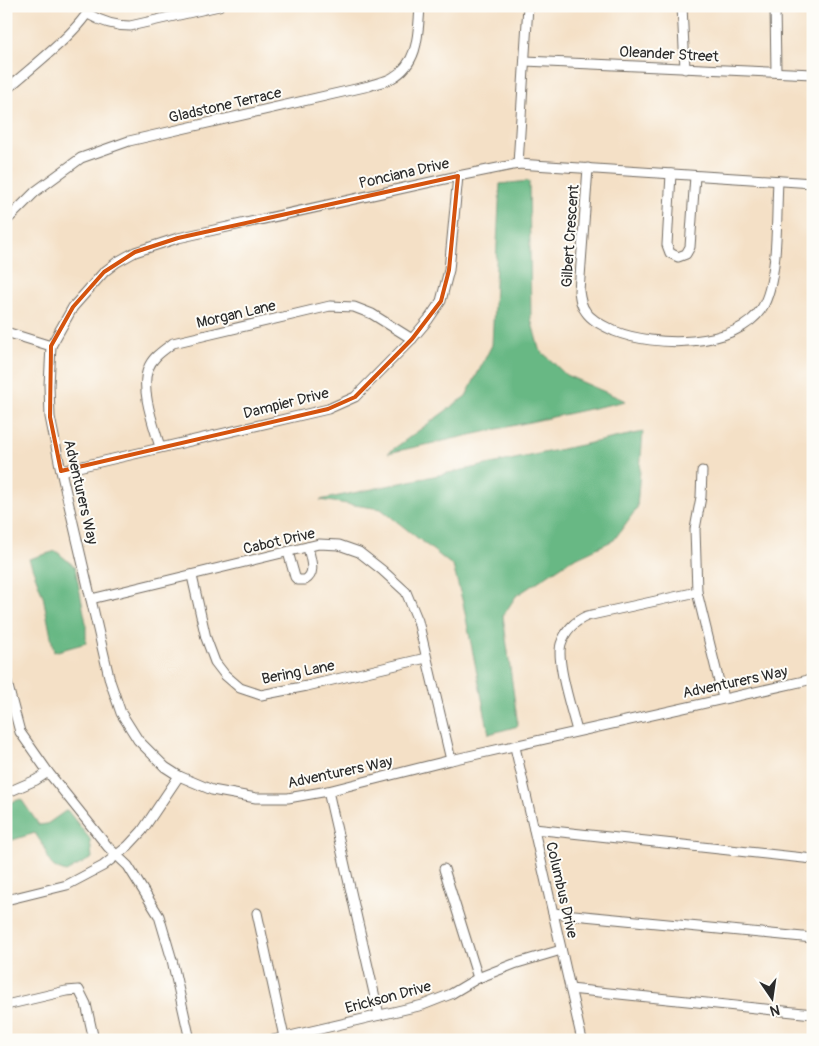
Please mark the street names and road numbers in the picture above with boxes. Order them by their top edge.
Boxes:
street label: Oleander Street [619,42,720,67]
street label: Gladstone Terrace [167,83,284,128]
street label: Ponciana Drive [357,154,452,193]
street label: Gilbert Crescent [557,183,584,288]
street label: Morgan Lane [195,296,278,333]
street label: Dampier Drive [241,384,331,423]
street label: Adventurers Way [59,438,102,547]
street label: Cabot Drive [241,524,317,559]
street label: Bering Lane [260,656,337,689]
street label: Adventurers Way [681,662,790,703]
street label: Adventurers Way [286,752,395,793]
street label: Columbus Drive [541,840,582,941]
street label: Erickson Drive [343,977,434,1018]

